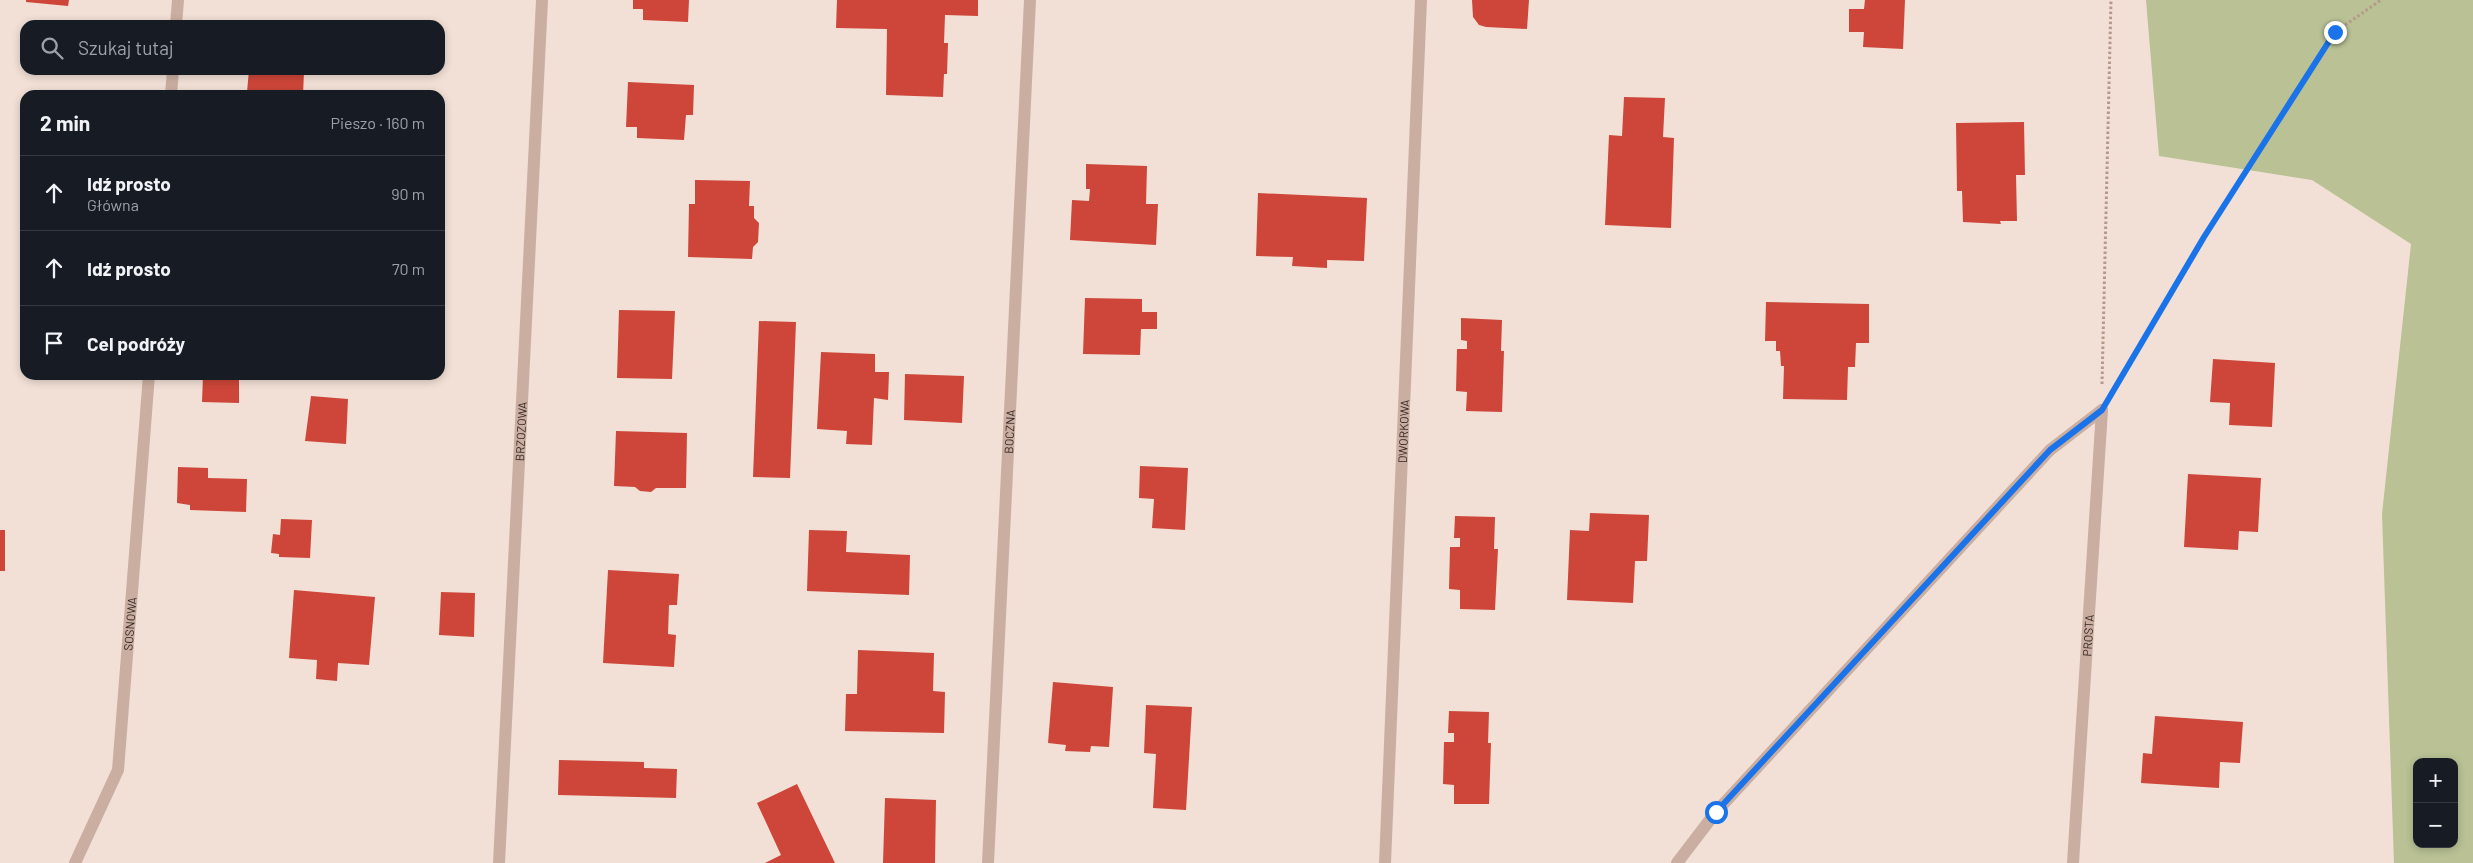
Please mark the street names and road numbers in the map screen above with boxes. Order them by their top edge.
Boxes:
street label: DWORKOWA [1395,399,1411,463]
street label: BRZOZOWA [512,401,529,462]
street label: BOCZNA [1001,409,1017,454]
street label: SOSNOWA [120,597,139,651]
street label: PROSTA [2079,614,2096,657]

